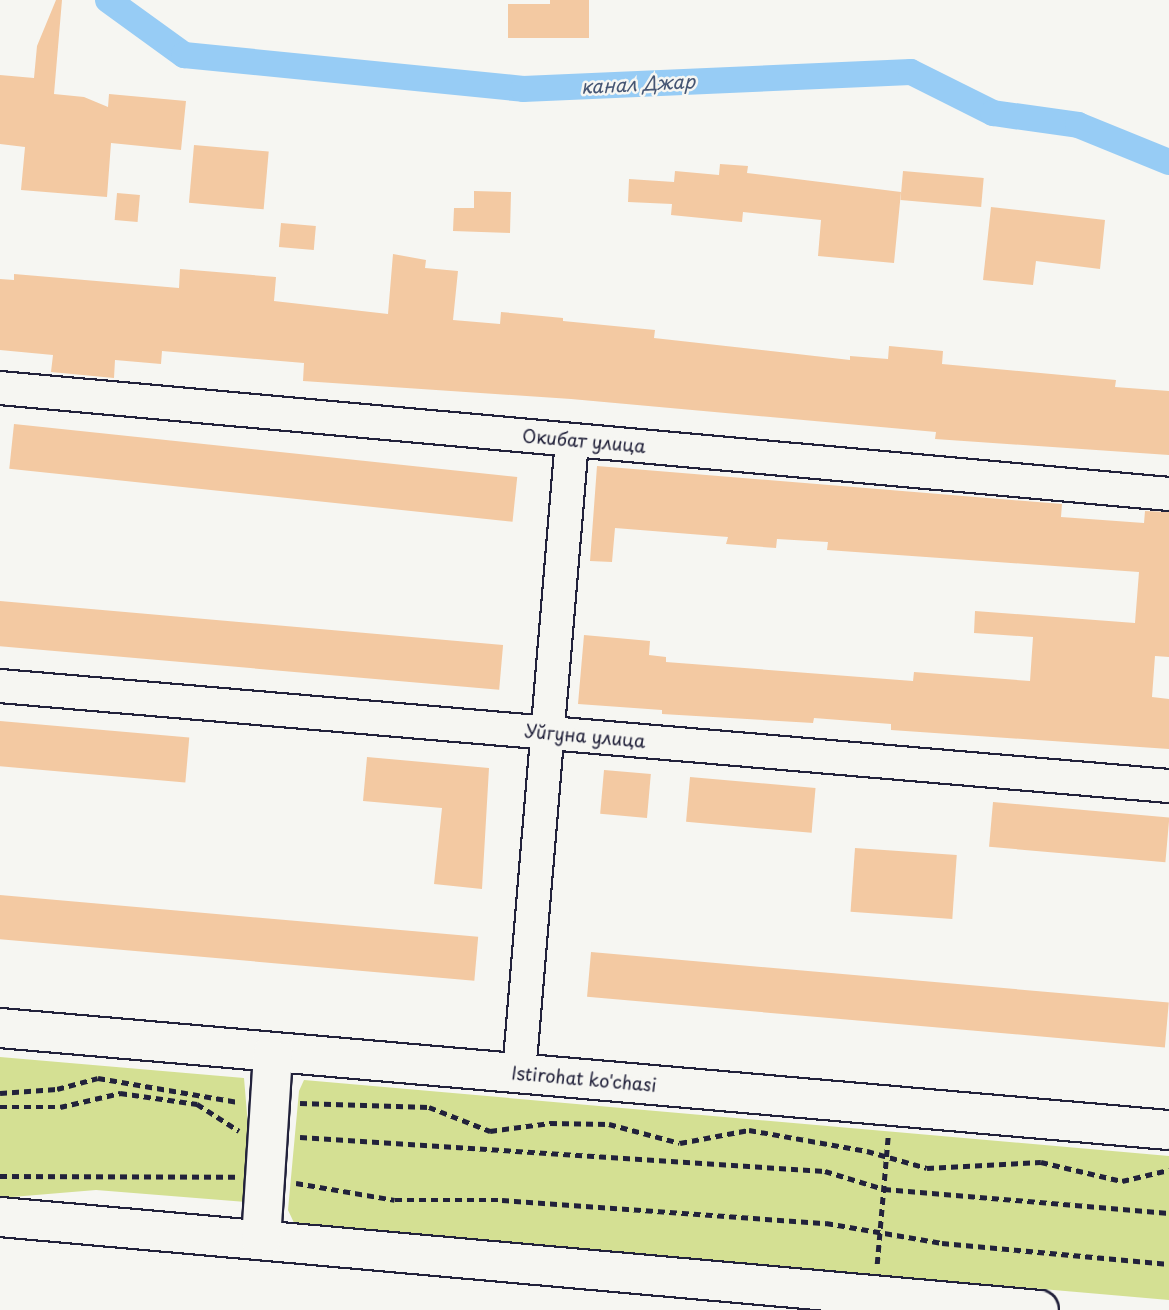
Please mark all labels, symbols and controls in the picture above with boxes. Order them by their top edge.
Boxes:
water label: канал Джар [580,70,696,98]
street label: Окибат улица [521,425,647,457]
street label: Уйгуна улица [523,720,647,752]
street label: Istirohat ko'chasi [510,1062,658,1096]

